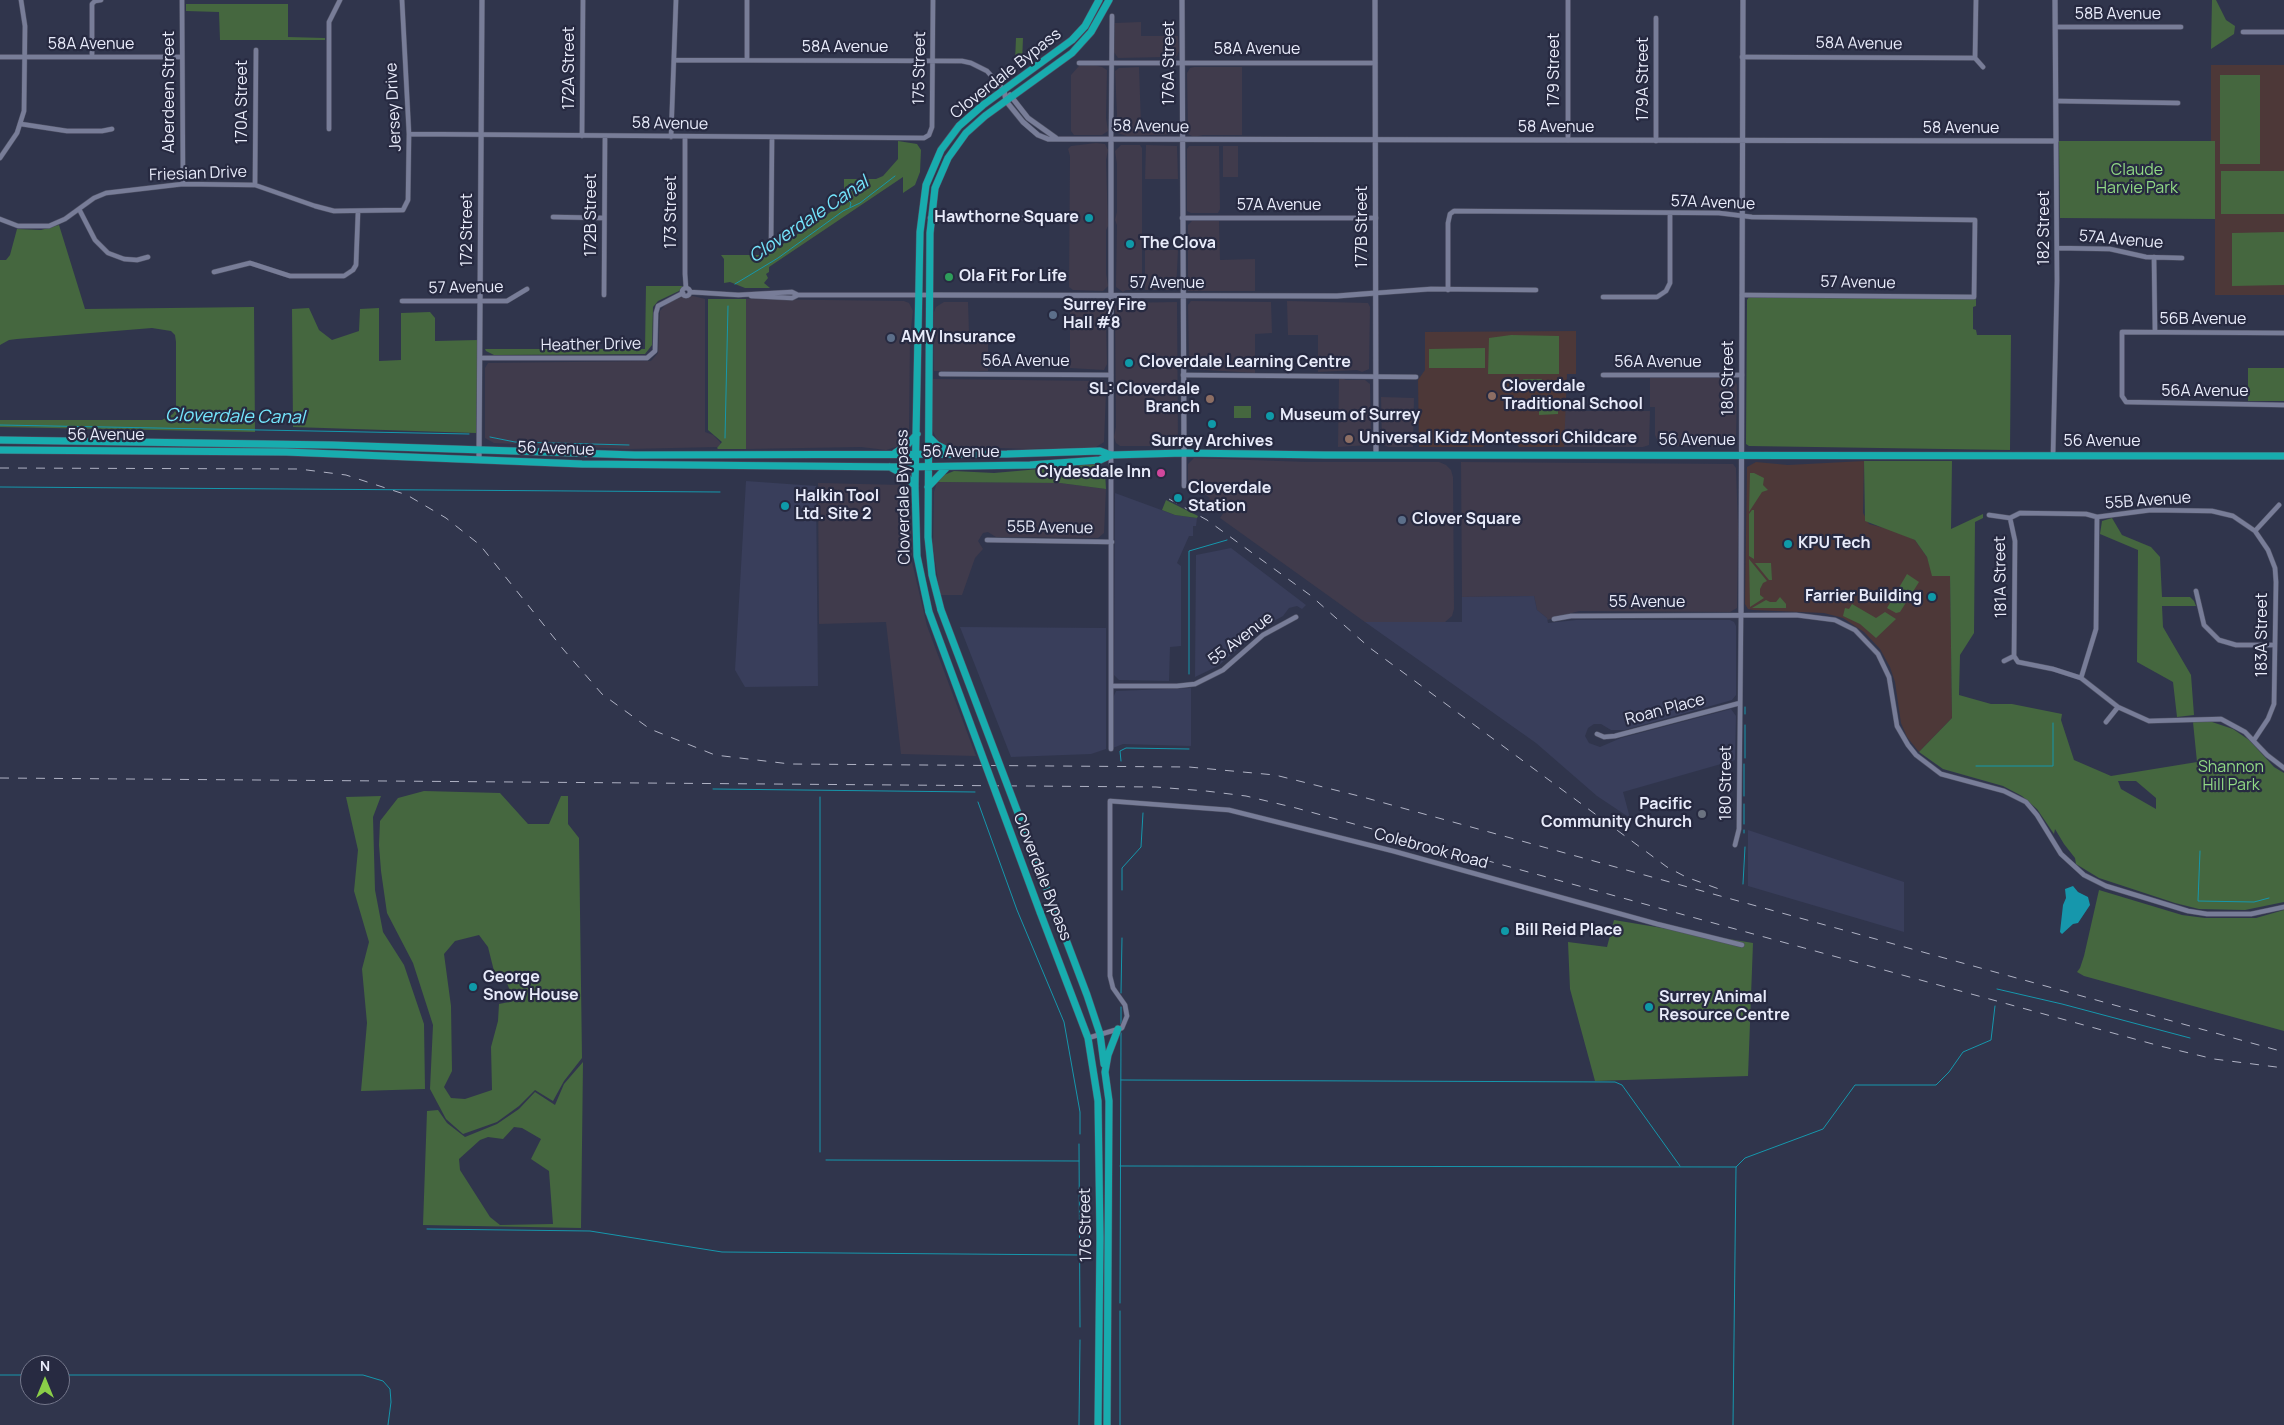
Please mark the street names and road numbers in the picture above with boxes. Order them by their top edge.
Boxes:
street label: 58B Avenue [2075,5,2161,25]
street label: 176A Street [1160,21,1180,105]
street label: Cloverdale Bypass [947,25,1065,123]
street label: 172A Street [560,26,580,110]
street label: Aberdeen Street [160,31,180,153]
street label: 175 Street [910,31,930,105]
street label: 179 Street [1545,33,1565,107]
street label: 58A Avenue [1816,34,1902,54]
street label: 58A Avenue [48,35,134,55]
street label: 179A Street [1634,37,1654,121]
street label: 58A Avenue [802,38,888,58]
street label: 58A Avenue [1214,40,1300,60]
street label: 170A Street [233,60,253,144]
street label: Jersey Drive [382,62,406,152]
street label: 58 Avenue [632,114,708,134]
street label: 58 Avenue [1113,117,1189,137]
street label: 58 Avenue [1518,118,1594,138]
street label: 58 Avenue [1923,119,1999,139]
street label: Friesian Drive [149,163,247,185]
street label: 172B Street [582,173,602,257]
street label: 173 Street [662,175,682,249]
street label: 177B Street [1353,186,1373,268]
street label: 182 Street [2035,191,2055,265]
street label: 57A Avenue [1670,192,1756,214]
street label: 172 Street [458,193,478,267]
street label: 57A Avenue [1237,196,1321,216]
street label: 57A Avenue [2078,227,2164,253]
street label: 57 Avenue [1820,273,1896,293]
street label: 57 Avenue [1129,274,1205,294]
street label: 57 Avenue [428,278,504,298]
street label: 56B Avenue [2160,310,2246,330]
street label: Heather Drive [541,335,641,355]
street label: 180 Street [1719,340,1739,416]
street label: 56A Avenue [982,352,1070,372]
street label: 56A Avenue [1614,353,1702,373]
street label: 56A Avenue [2161,382,2249,402]
street label: 56 Avenue [67,426,145,446]
street label: Cloverdale Bypass [893,429,915,565]
street label: 56 Avenue [1658,431,1736,451]
street label: 56 Avenue [2063,432,2141,452]
street label: 56 Avenue [517,438,595,460]
street label: 56 Avenue [922,443,1000,463]
street label: 55B Avenue [2104,488,2192,514]
street label: 55B Avenue [1007,518,1093,538]
street label: 181A Street [1991,536,2011,618]
street label: 55 Avenue [1609,593,1685,613]
street label: 183A Street [2253,593,2273,677]
street label: 55 Avenue [1205,608,1277,670]
street label: Roan Place [1623,690,1707,730]
street label: 180 Street [1717,745,1737,821]
street label: Cloverdale Bypass [1009,810,1075,944]
street label: Colebrook Road [1372,825,1490,873]
street label: 176 Street [1076,1188,1096,1262]

